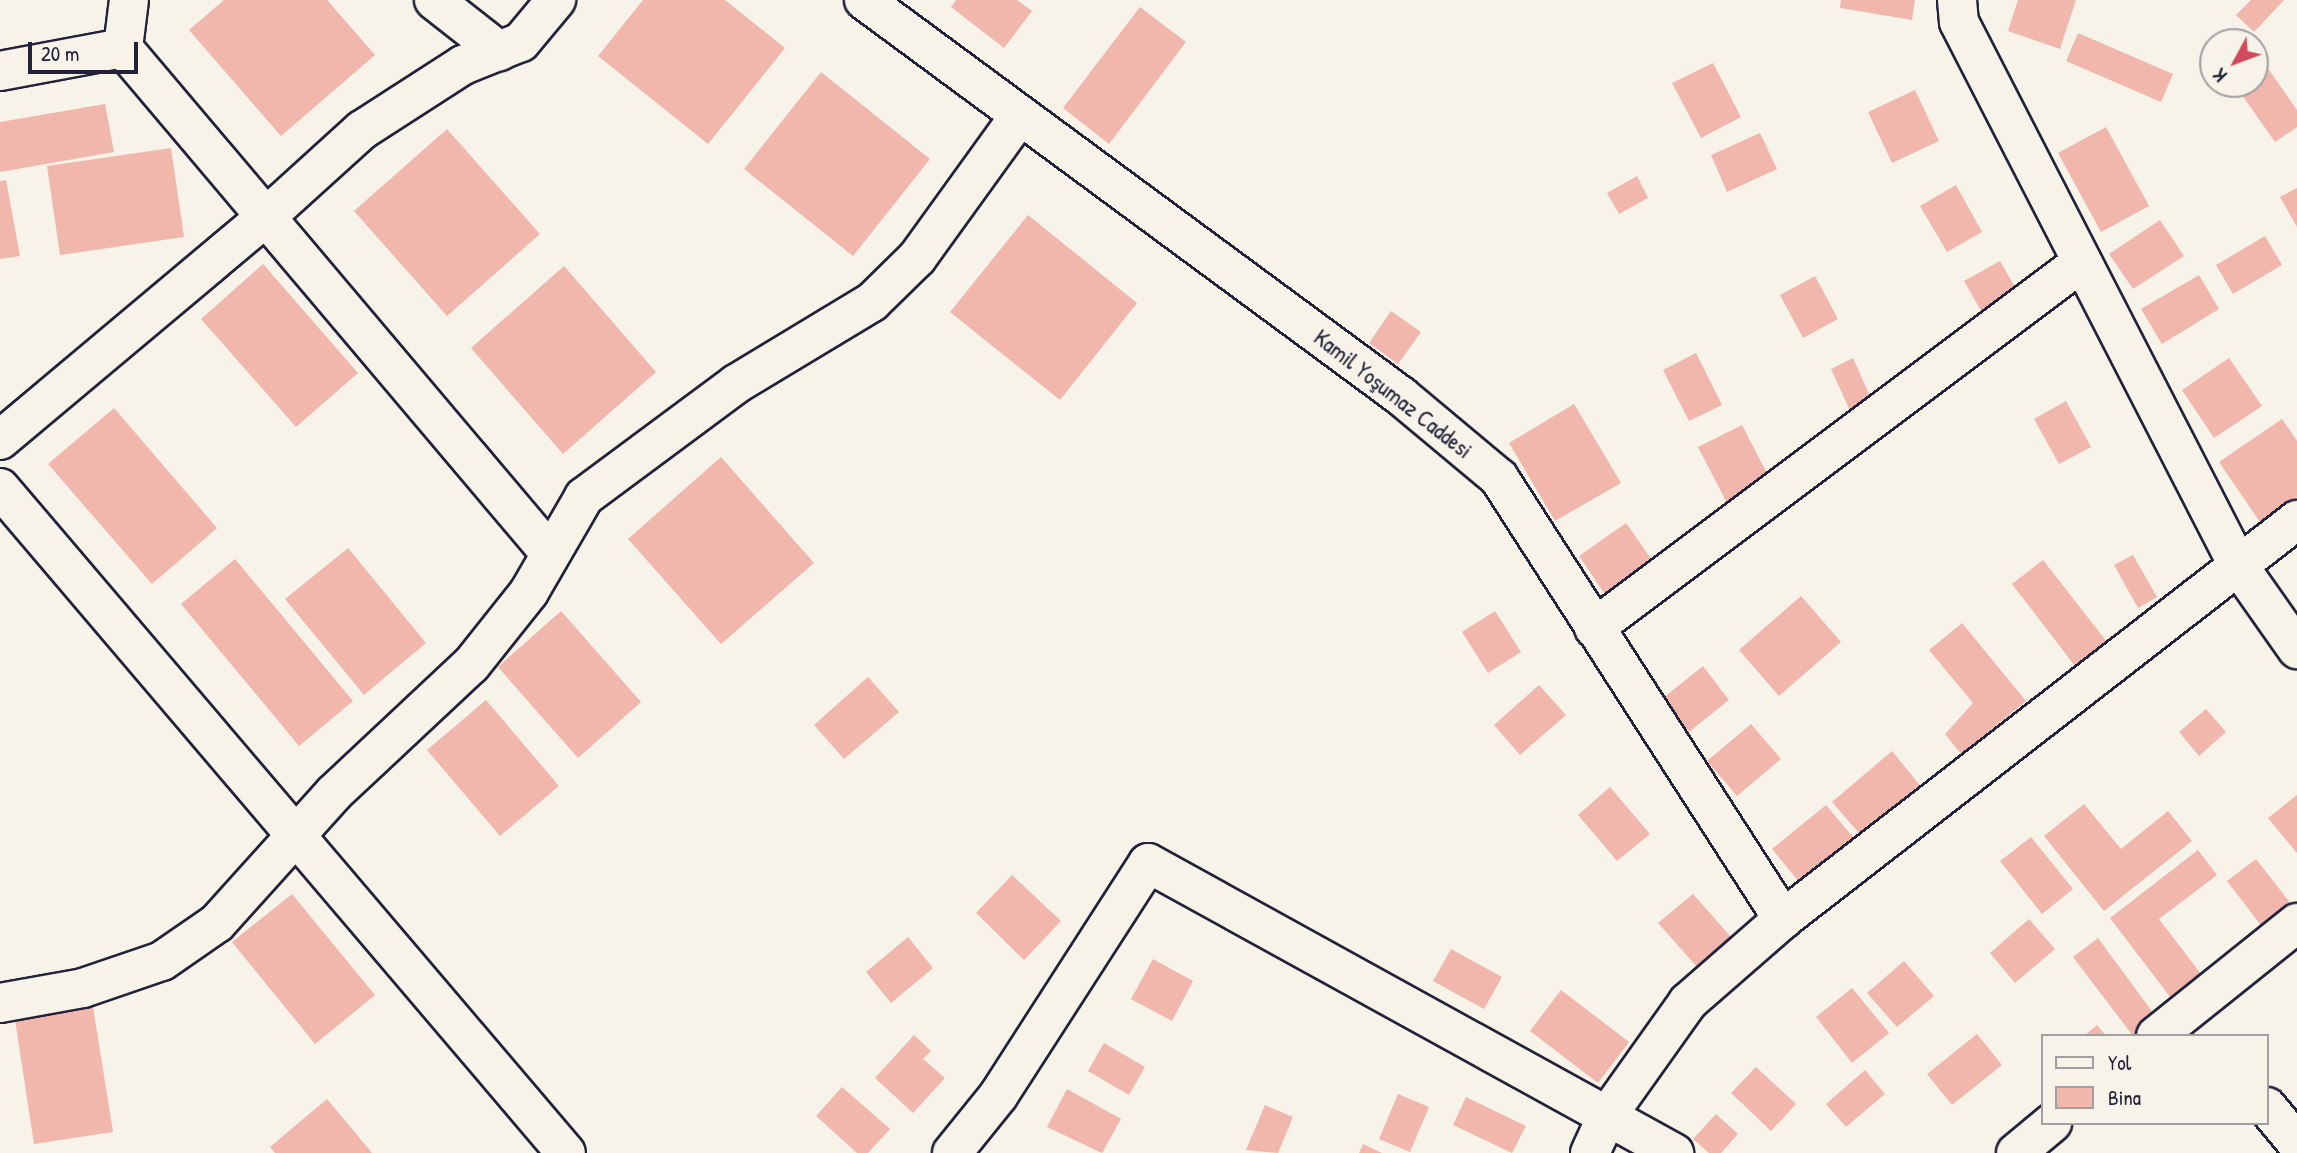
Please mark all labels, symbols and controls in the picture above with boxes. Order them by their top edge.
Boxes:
scale bar [32,28,142,72]
north arrow [2199,28,2269,98]
text: 20 m [41,39,79,68]
text: K [2207,63,2233,88]
street label: Kamil Yoşumaz Caddesi [1308,324,1478,464]
legend [2042,1034,2269,1125]
text: Yol [2108,1048,2131,1077]
text: Bina [2108,1083,2141,1112]

